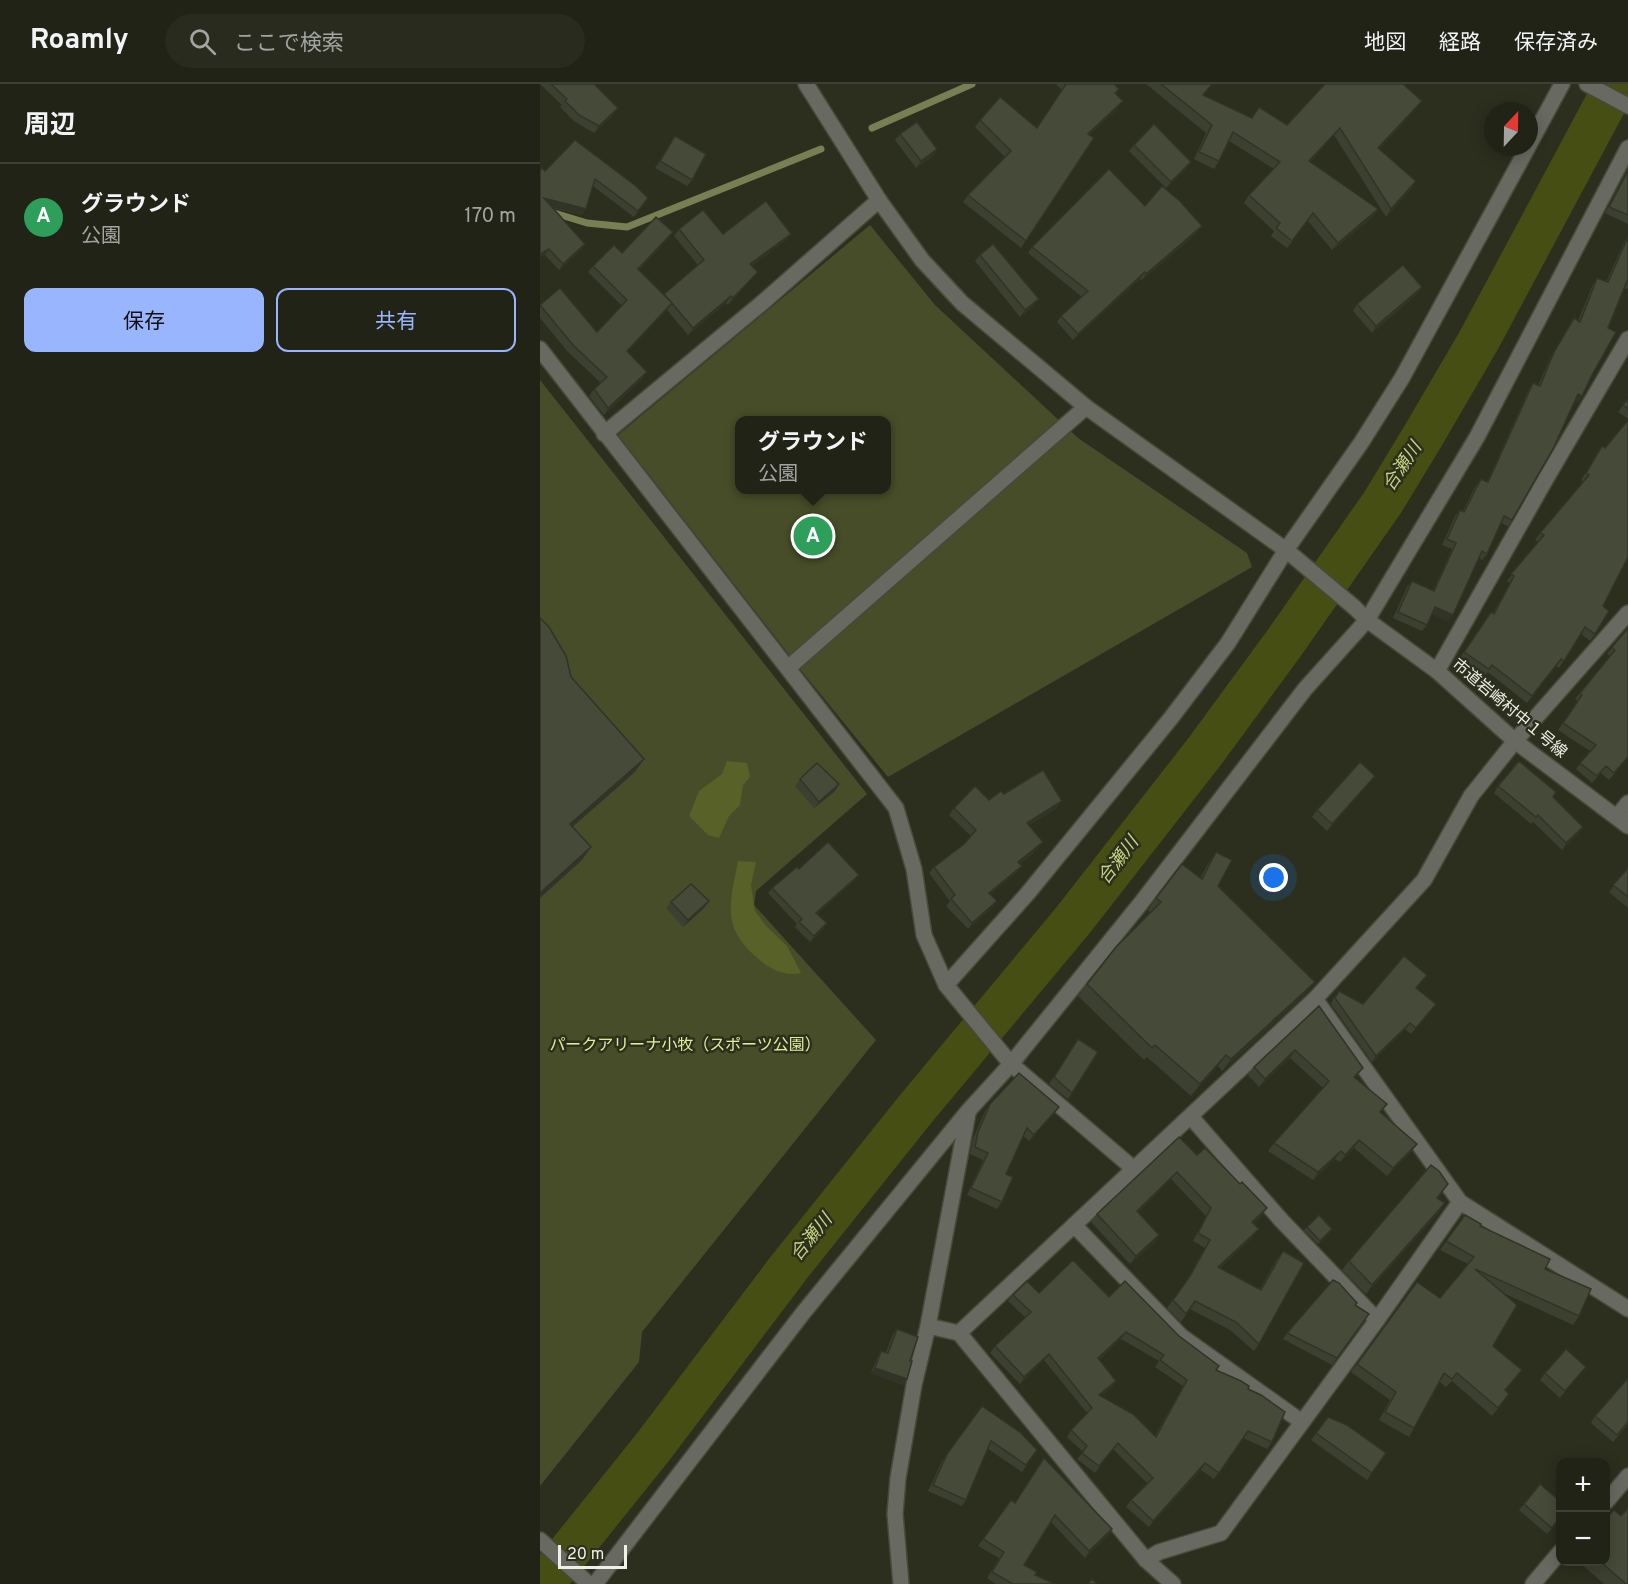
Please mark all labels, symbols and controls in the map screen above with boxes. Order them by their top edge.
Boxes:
search box [165,14,585,68]
text: Roamly [30,23,129,59]
icon: search [186,25,219,58]
text: 地図 [1364,30,1406,57]
text: 経路 [1439,30,1481,57]
text: 保存済み [1514,30,1598,57]
text: ここで検索 [234,31,344,58]
north arrow [1484,102,1538,156]
text: 周辺 [24,110,76,143]
text: グラウンド [81,192,191,219]
text: A [36,204,51,230]
text: 170 m [464,204,516,230]
text: 公園 [81,224,121,250]
button: 保存 [24,288,264,352]
button: 共有 [276,288,516,352]
popup [735,416,891,494]
text: グラウンド [758,430,868,457]
water label: 合瀬川 [1378,437,1429,496]
text: 公園 [758,462,798,488]
pin: A [794,514,832,558]
street label: 市道岩崎村中１号線 [1447,655,1571,763]
water label: 合瀬川 [1094,831,1146,889]
your location [1259,863,1288,892]
park label: パークアリーナ小牧（スポーツ公園） [549,1036,821,1056]
water label: 合瀬川 [786,1208,839,1266]
map controls [1556,1458,1610,1566]
button: + [1556,1458,1610,1512]
button: − [1556,1512,1610,1566]
scale bar [558,1542,627,1570]
text: 20 m [567,1545,604,1565]

